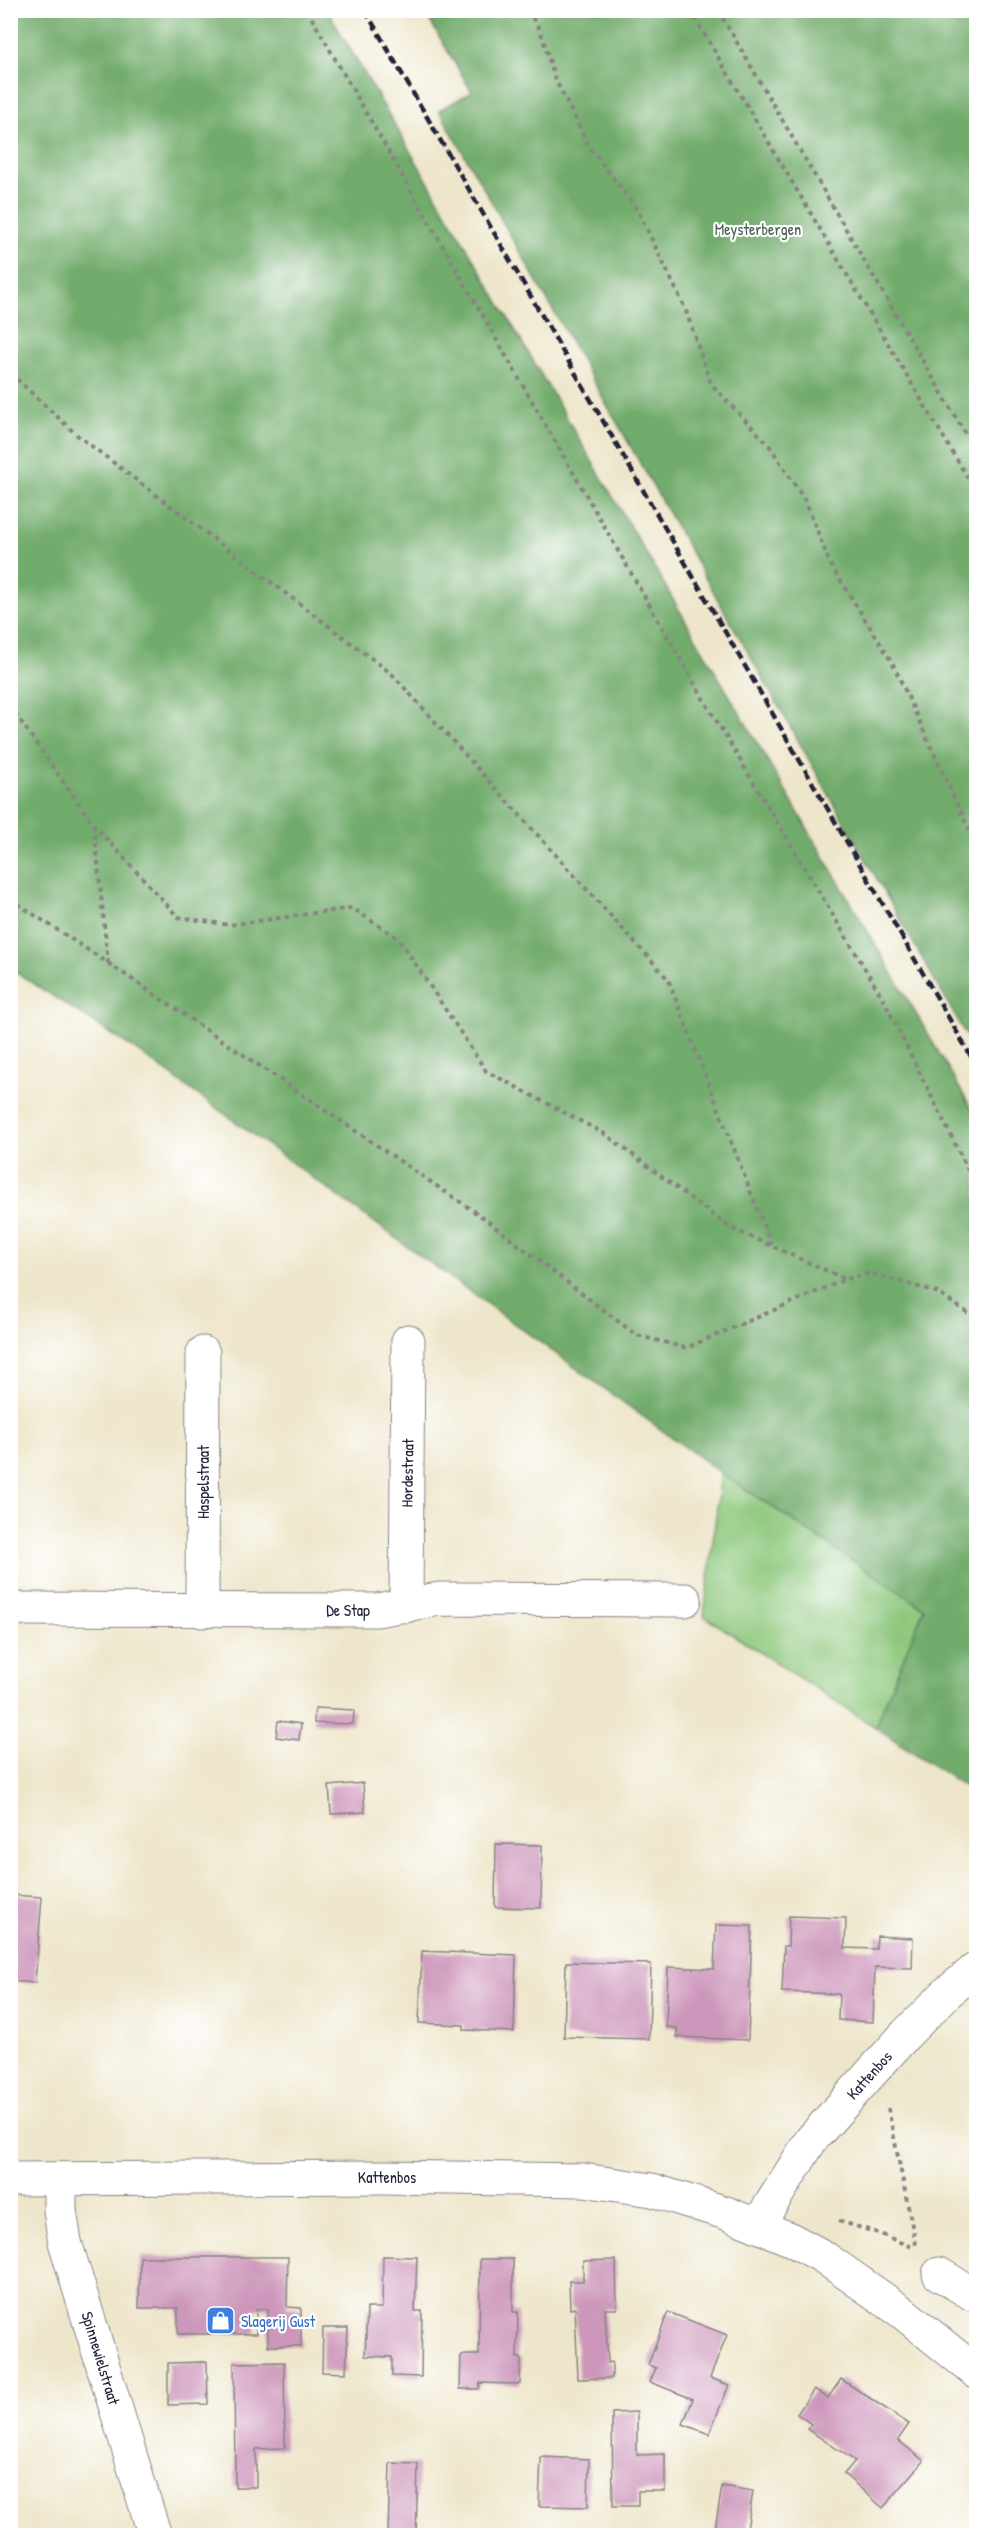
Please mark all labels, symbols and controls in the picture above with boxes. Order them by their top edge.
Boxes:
park label: Meysterbergen [715,218,801,240]
street label: Hordestraat [395,1438,419,1507]
street label: Haspelstraat [192,1445,214,1519]
street label: De Stap [326,1599,370,1621]
street label: Kattenbos [841,2046,897,2104]
street label: Kattenbos [358,2166,416,2188]
shop icon: Slagerij Gust [204,2305,236,2337]
street label: Spinnewielstraat [76,2309,126,2408]
place label: Slagerij Gust [241,2310,316,2332]

